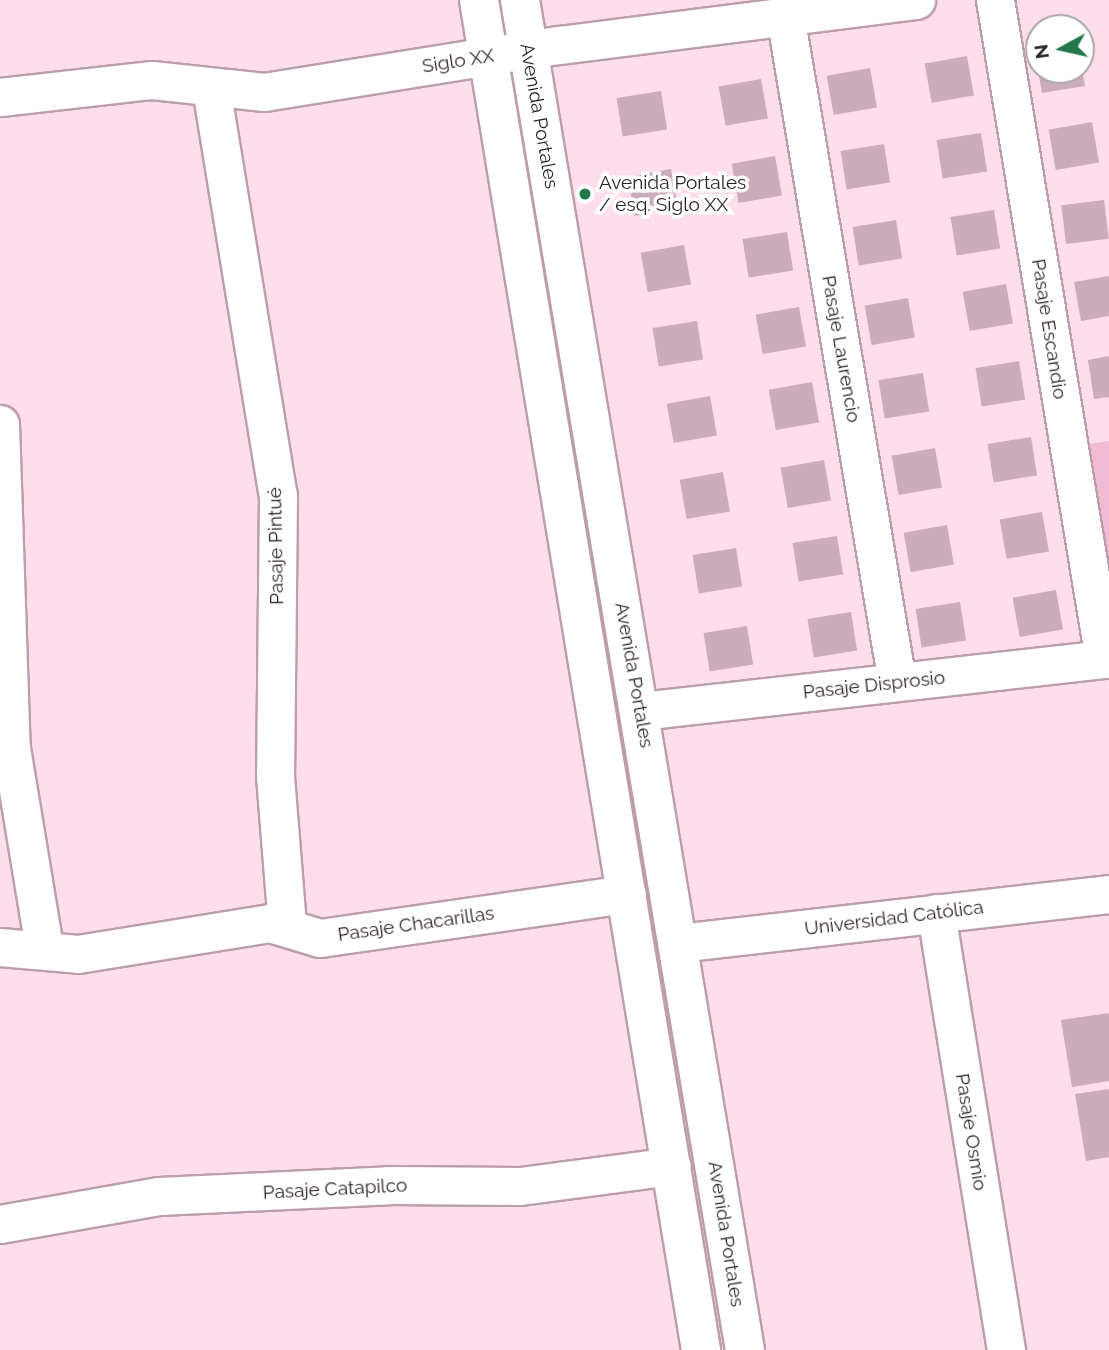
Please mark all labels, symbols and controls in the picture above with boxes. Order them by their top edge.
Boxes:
north arrow [1025,14,1095,84]
street label: Avenida Portales [515,42,563,190]
text: N [1029,43,1053,60]
street label: Siglo XX [420,44,496,78]
place label: Avenida Portales / esq. Siglo XX [599,172,746,216]
marker: Avenida Portales / esq. Siglo XX [577,186,593,202]
street label: Pasaje Escandio [1027,257,1071,401]
street label: Pasaje Laurencio [817,274,865,424]
street label: Pasaje Pintué [264,487,288,605]
street label: Avenida Portales [610,601,658,749]
street label: Pasaje Disprosio [802,666,946,704]
street label: Universidad Católica [803,896,985,940]
street label: Pasaje Chacarillas [336,902,496,946]
street label: Pasaje Osmio [950,1072,992,1192]
street label: Avenida Portales [703,1160,749,1308]
street label: Pasaje Catapilco [262,1174,408,1204]

